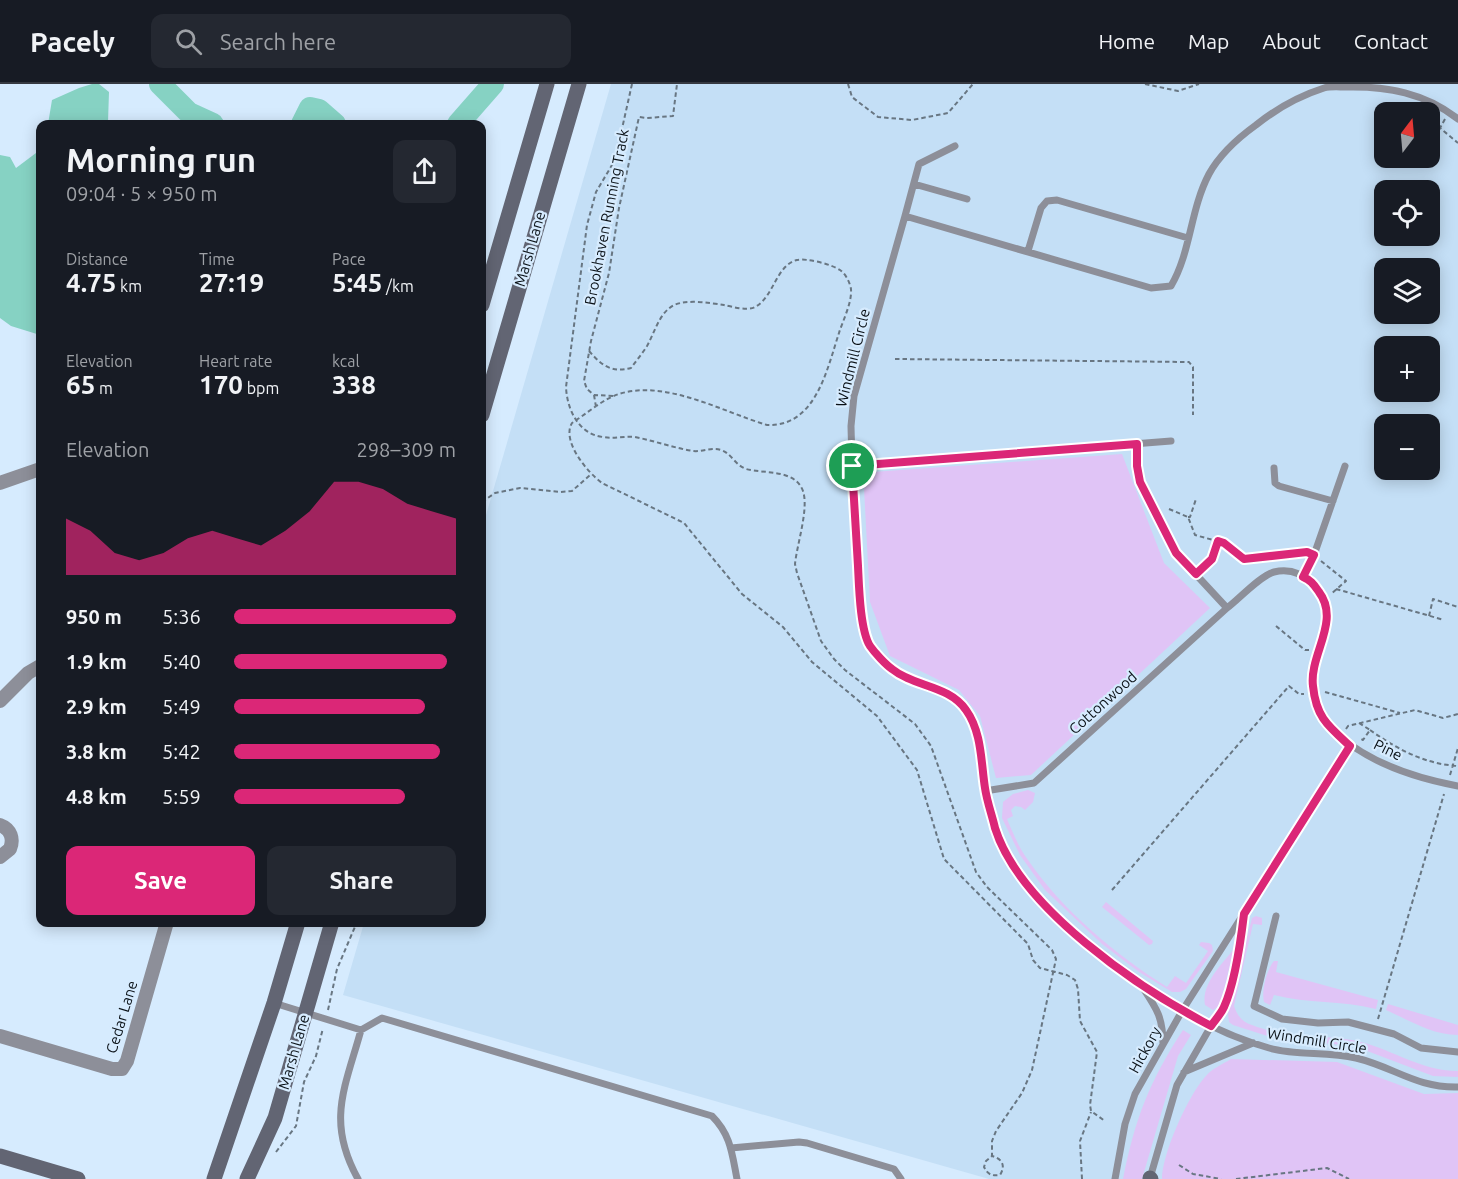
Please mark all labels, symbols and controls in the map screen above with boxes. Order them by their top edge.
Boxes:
search box [151,14,571,68]
icon: search [172,25,205,58]
text: Pacely [30,26,115,57]
text: Search here [220,29,336,54]
text: Home [1098,29,1155,53]
text: Map [1188,29,1229,53]
text: About [1262,29,1321,53]
text: Contact [1354,29,1428,53]
north arrow [1374,102,1440,168]
map controls [1374,102,1440,480]
street label: Brookhaven Running Track [581,127,632,306]
button: share [393,140,456,203]
text: Morning run [66,141,256,178]
button: locate [1374,180,1440,246]
text: 09:04 · 5 × 950 m [66,182,218,205]
street label: Marsh Lane [511,209,548,288]
text: Distance [66,250,128,268]
text: Time [199,250,235,268]
text: Pace [332,250,366,268]
button: layers [1374,258,1440,324]
text: 4.75 [66,268,116,297]
text: 27:19 [199,268,264,297]
text: 5:45 [332,268,382,297]
text: km [116,277,142,295]
text: /km [382,277,414,295]
street label: Windmill Circle [832,307,873,409]
button: + [1374,336,1440,402]
text: Elevation [66,352,133,370]
text: Heart rate [199,352,273,370]
text: kcal [332,352,360,370]
text: 65 [66,370,95,399]
text: 170 [199,370,243,399]
text: 338 [332,370,376,399]
text: m [95,379,113,397]
text: bpm [243,379,279,397]
button: − [1374,414,1440,480]
text: Elevation [66,438,149,461]
text: 298–309 m [357,438,456,461]
pin [826,440,877,491]
icon: arrive [835,449,868,482]
text: 950 m [66,605,122,628]
text: 5:36 [162,605,201,628]
text: 1.9 km [66,650,127,673]
text: 5:40 [162,650,201,673]
street label: Cottonwood [1065,668,1140,737]
text: 2.9 km [66,695,127,718]
text: 5:49 [162,695,201,718]
street label: Pine [1371,735,1405,764]
text: 3.8 km [66,740,127,763]
text: 5:42 [162,740,201,763]
text: 4.8 km [66,785,127,808]
text: 5:59 [162,785,201,808]
button: Save [66,846,255,915]
button: Share [267,846,456,915]
street label: Cedar Lane [102,978,141,1055]
street label: Marsh Lane [275,1012,312,1091]
street label: Hickory [1125,1024,1164,1076]
street label: Windmill Circle [1266,1024,1368,1057]

